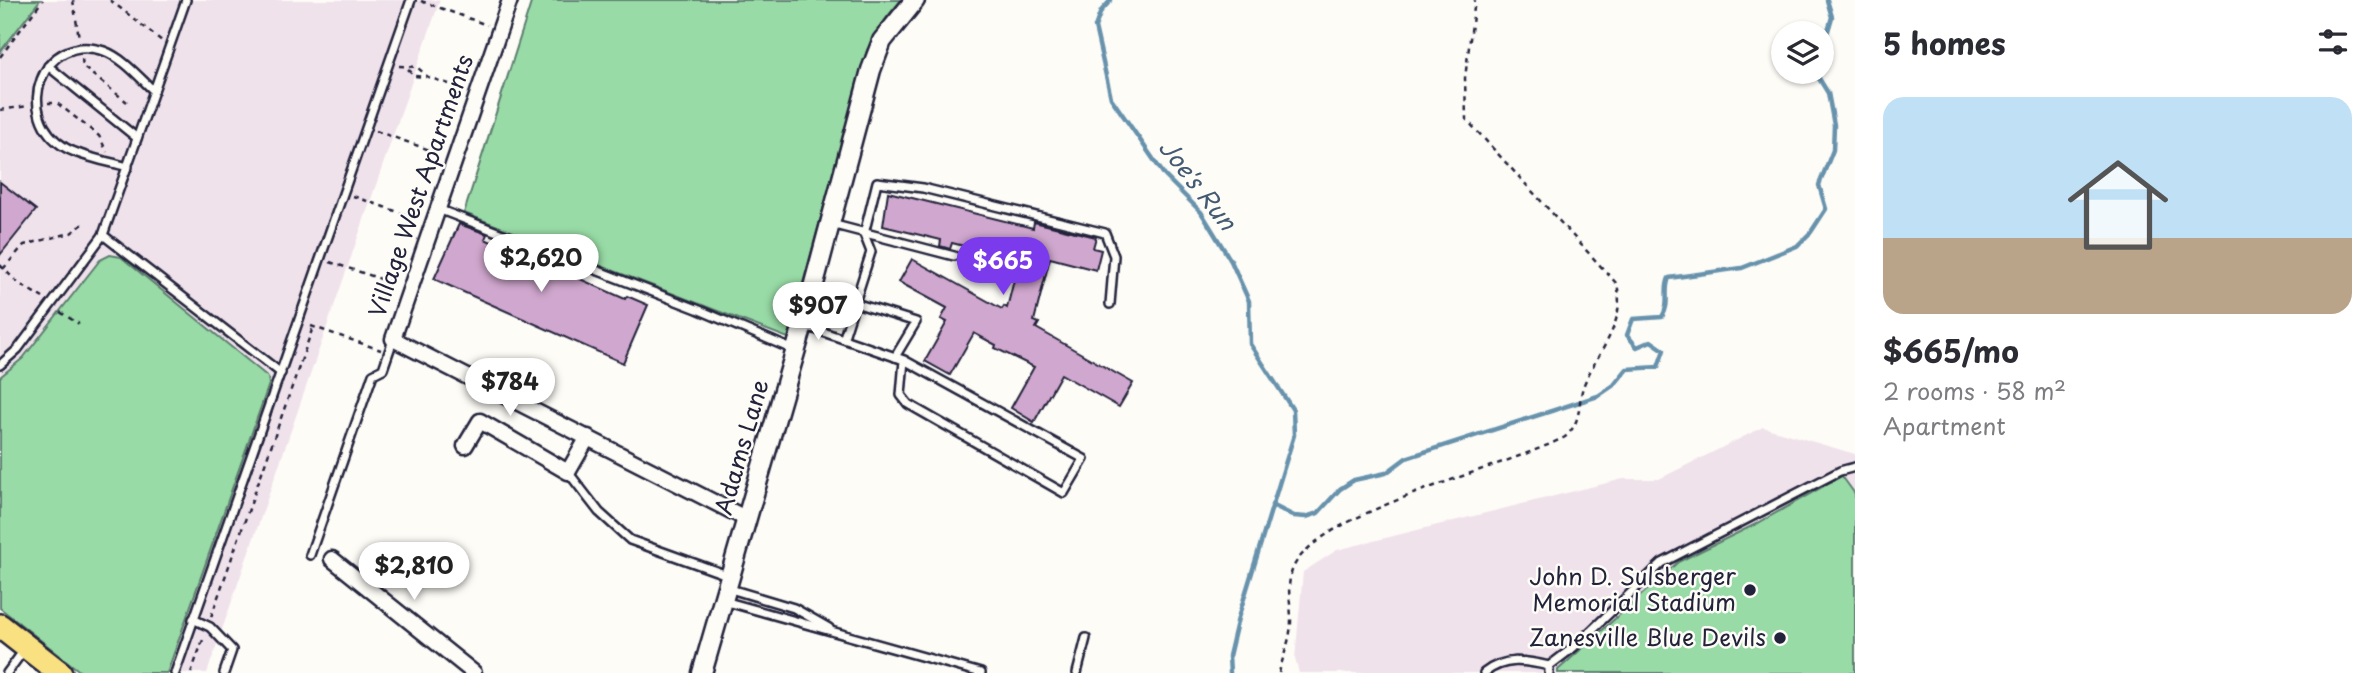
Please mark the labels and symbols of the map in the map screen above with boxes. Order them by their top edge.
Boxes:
street label: Village West Apartments [358,49,481,322]
water label: Joe's Run [1151,130,1247,238]
pin: $2,620 [484,234,598,294]
pin: $665 [962,238,1044,297]
pin: $907 [777,282,859,342]
pin: $784 [469,358,551,418]
street label: Adams Lane [705,375,777,518]
pin: $2,810 [357,542,471,602]
place label: John D. Sulsberger Memorial Stadium [1529,558,1736,619]
marker: John D. Sulsberger Memorial Stadium [1742,582,1758,598]
place label: Zanesville Blue Devils [1529,619,1766,654]
marker: Zanesville Blue Devils [1772,630,1788,646]

